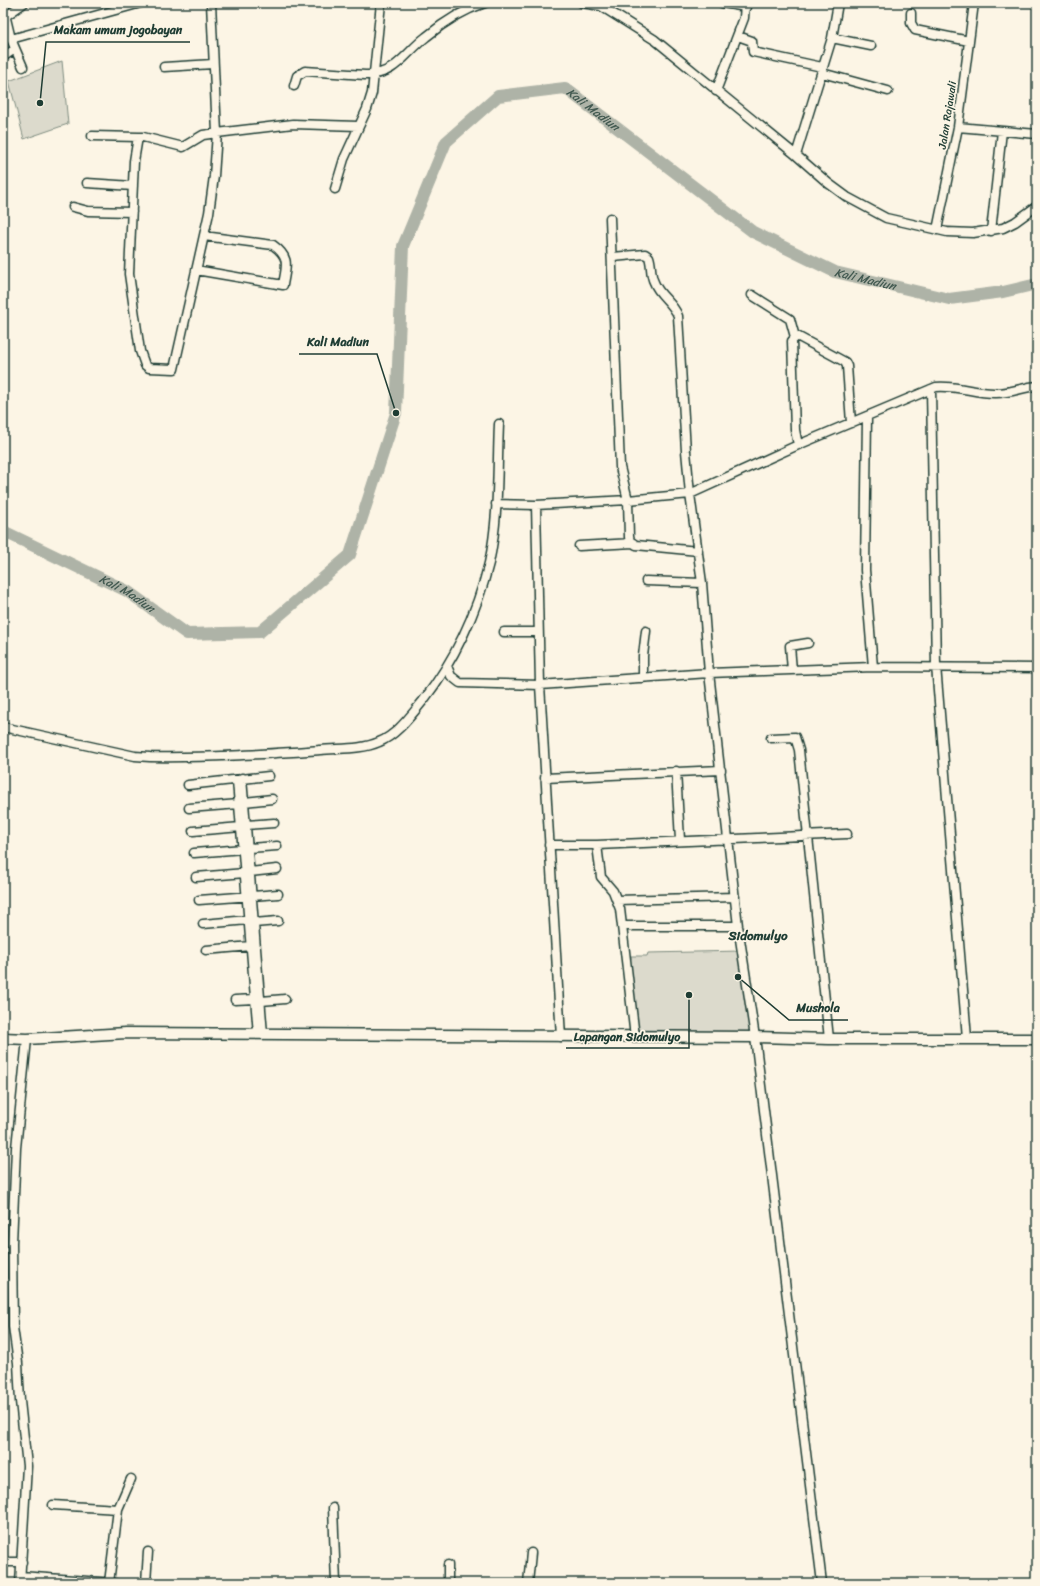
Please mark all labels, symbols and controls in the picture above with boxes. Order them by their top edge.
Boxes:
callout: Makam umum jogobayan [46,18,190,42]
text: Makam umum jogobayan [53,19,183,41]
street label: Jalan Rajawali [933,79,962,151]
water label: Kali Madiun [562,82,625,138]
water label: Kali Madiun [832,261,899,297]
callout: Kali Madiun [299,330,377,354]
text: Kali Madiun [306,331,370,353]
water label: Kali Madiun [95,568,161,620]
district label: Sidomulyo [727,924,788,947]
callout: Mushola [789,996,848,1020]
text: Mushola [795,997,841,1019]
callout: Lapangan Sidomulyo [566,1024,689,1048]
text: Lapangan Sidomulyo [574,1026,681,1048]

